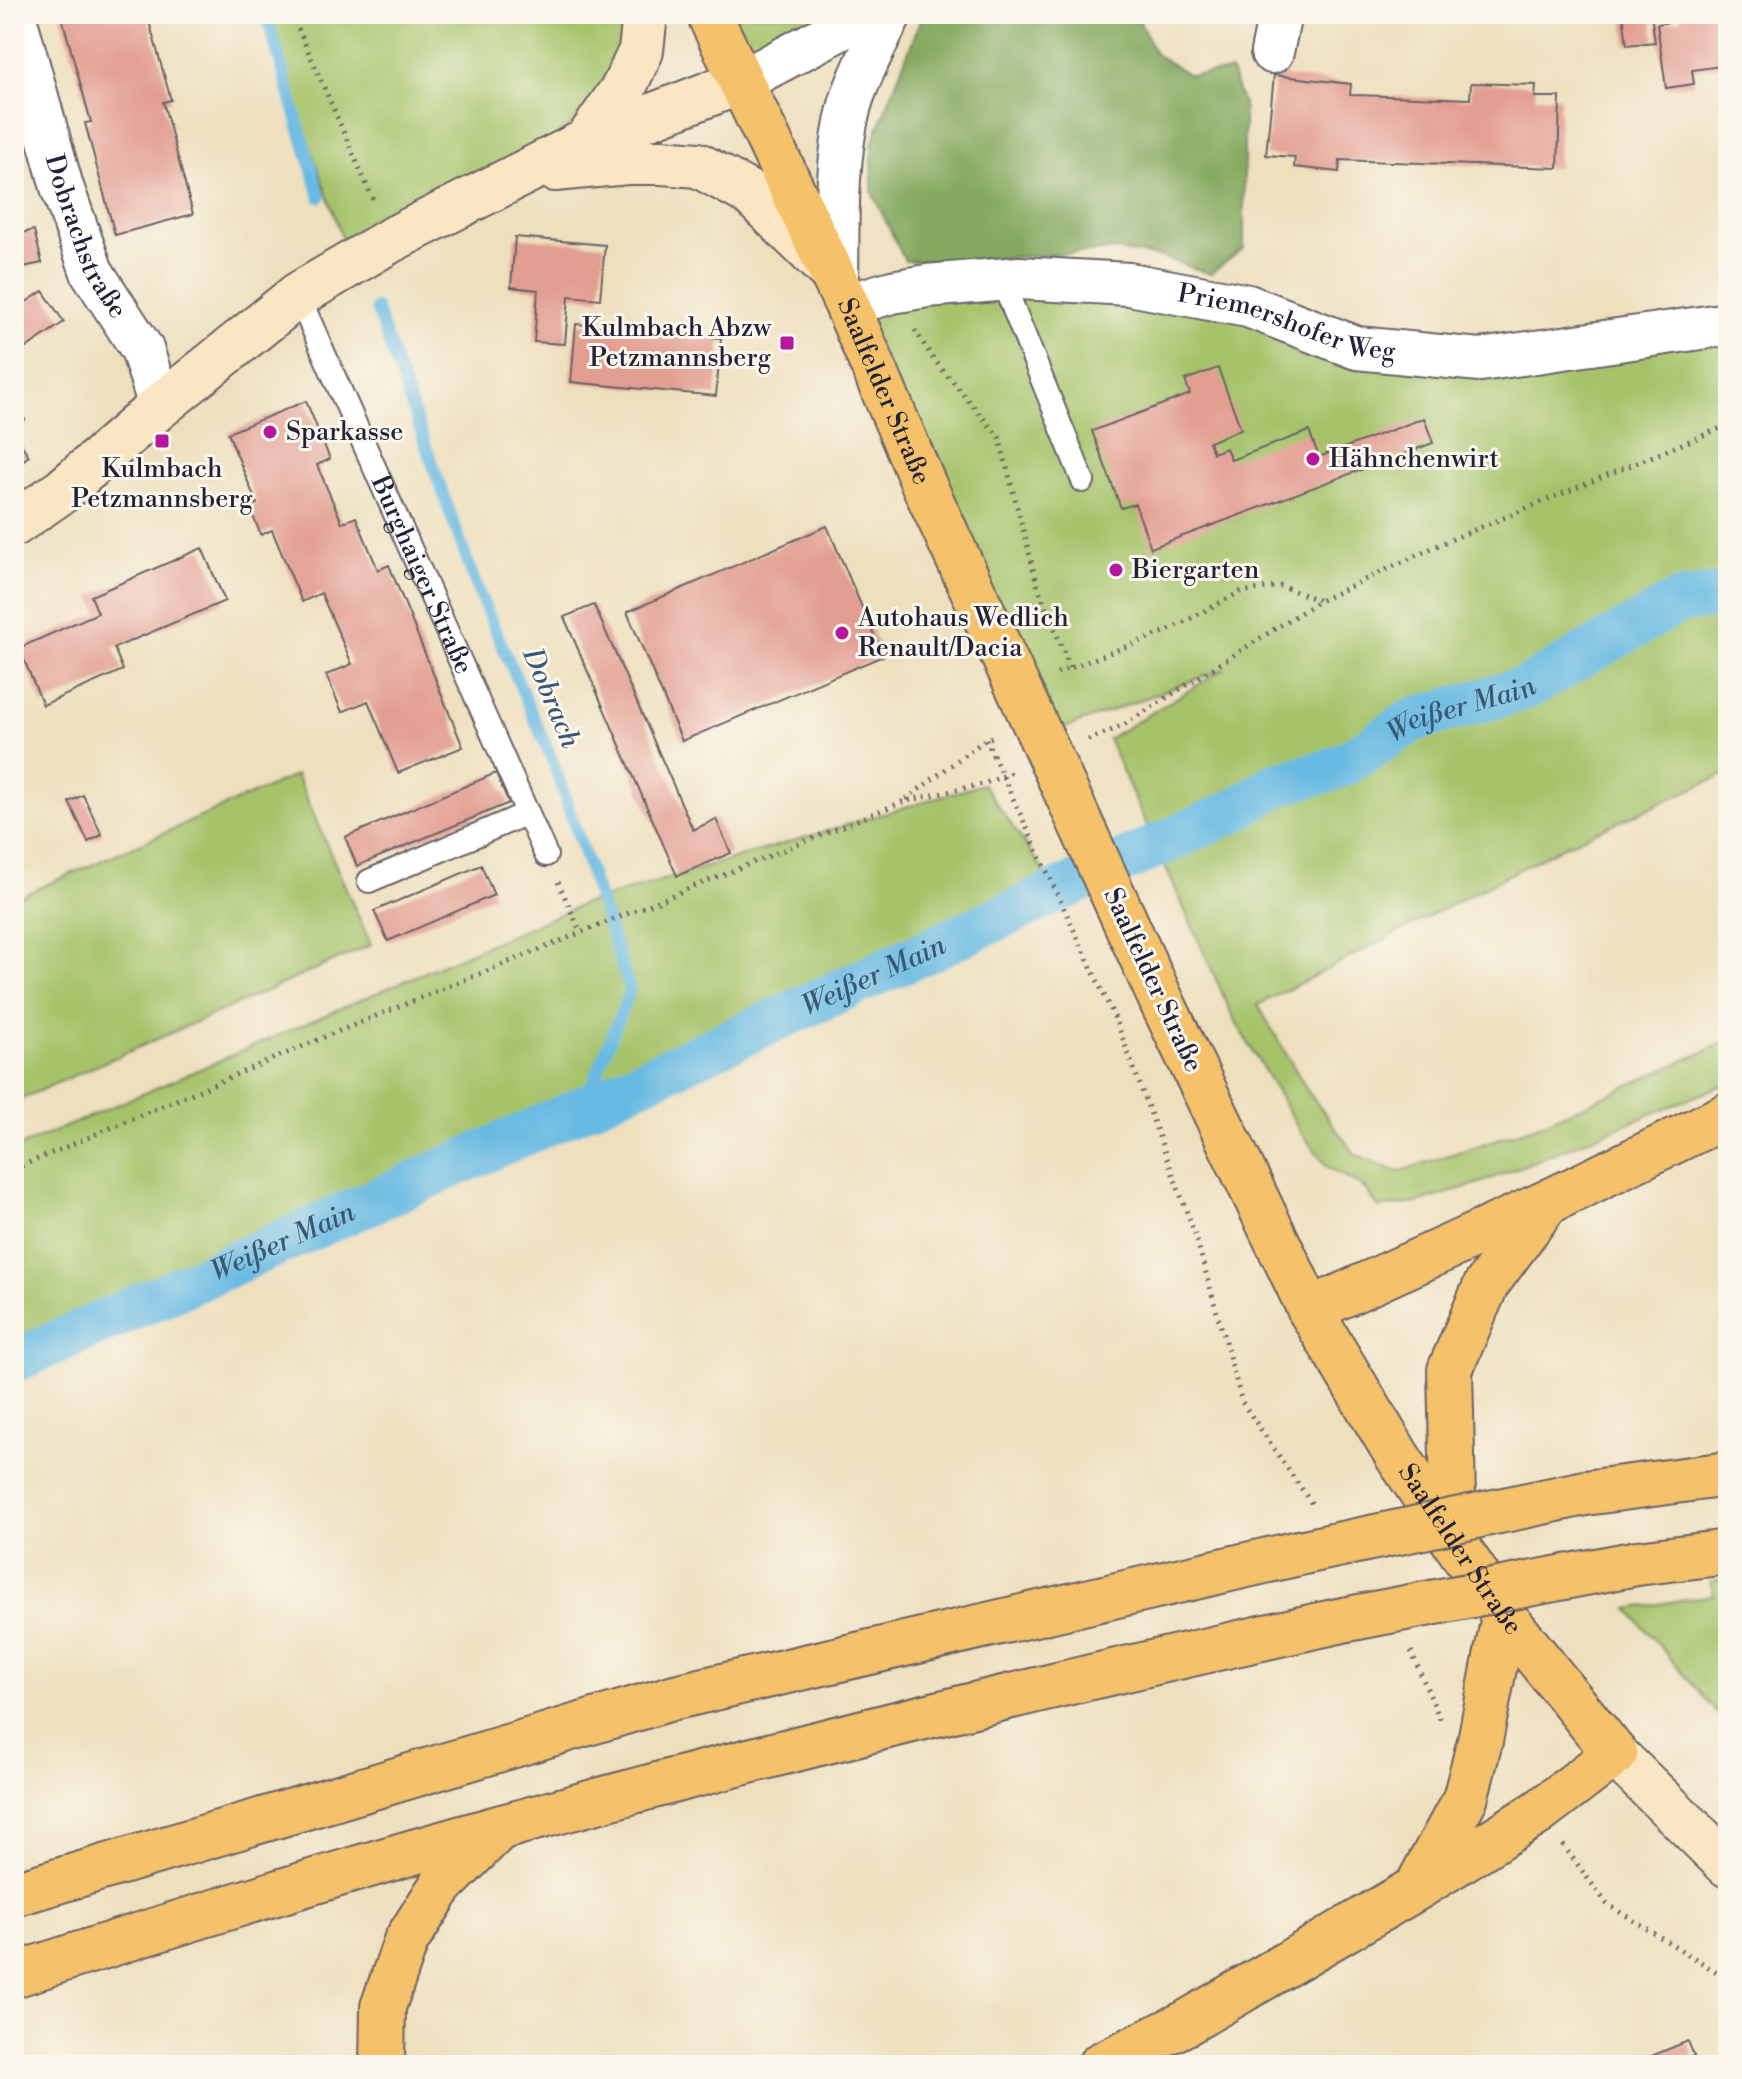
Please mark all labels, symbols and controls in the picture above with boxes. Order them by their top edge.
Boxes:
street label: Dobrachstraße [38,151,134,324]
street label: Priemershofer Weg [1175,277,1398,368]
street label: Saalfelder Straße [830,293,938,489]
place label: Kulmbach Abzw Petzmannsberg [582,312,772,374]
marker: Kulmbach Abzw Petzmannsberg [778,334,796,352]
place label: Sparkasse [286,416,404,448]
marker: Sparkasse [261,423,279,441]
marker: Kulmbach Petzmannsberg [153,432,171,450]
place label: Hähnchenwirt [1329,443,1499,475]
marker: Hähnchenwirt [1304,450,1322,468]
place label: Kulmbach Petzmannsberg [71,453,253,515]
street label: Burghaiger Straße [364,470,480,679]
place label: Biergarten [1131,554,1259,586]
marker: Biergarten [1107,561,1125,579]
place label: Autohaus Wedlich Renault/Dacia [857,602,1069,664]
marker: Autohaus Wedlich Renault/Dacia [833,624,851,642]
water label: Dobrach [514,642,588,754]
water label: Weißer Main [1380,668,1543,750]
street label: Saalfelder Straße [1096,883,1210,1077]
water label: Weißer Main [796,927,951,1023]
water label: Weißer Main [205,1194,361,1289]
street label: Saalfelder Straße [1391,1458,1529,1641]

